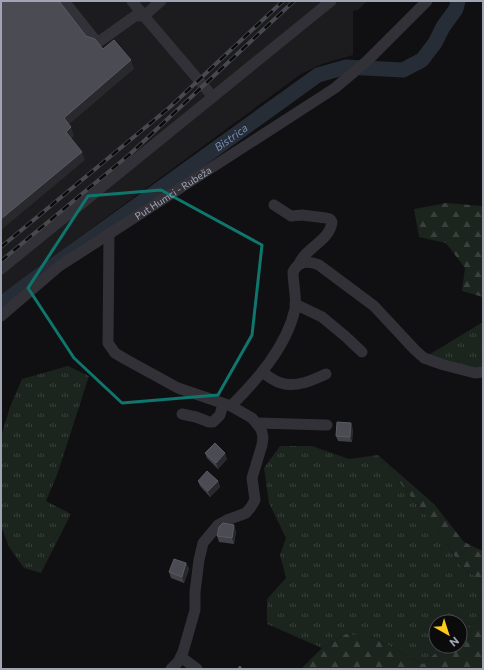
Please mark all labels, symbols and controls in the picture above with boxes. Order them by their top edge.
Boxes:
water label: Bistrica [212,121,250,153]
street label: Put Humci - Rubeža [132,164,214,222]
north arrow [428,614,468,654]
text: N [447,635,462,650]

